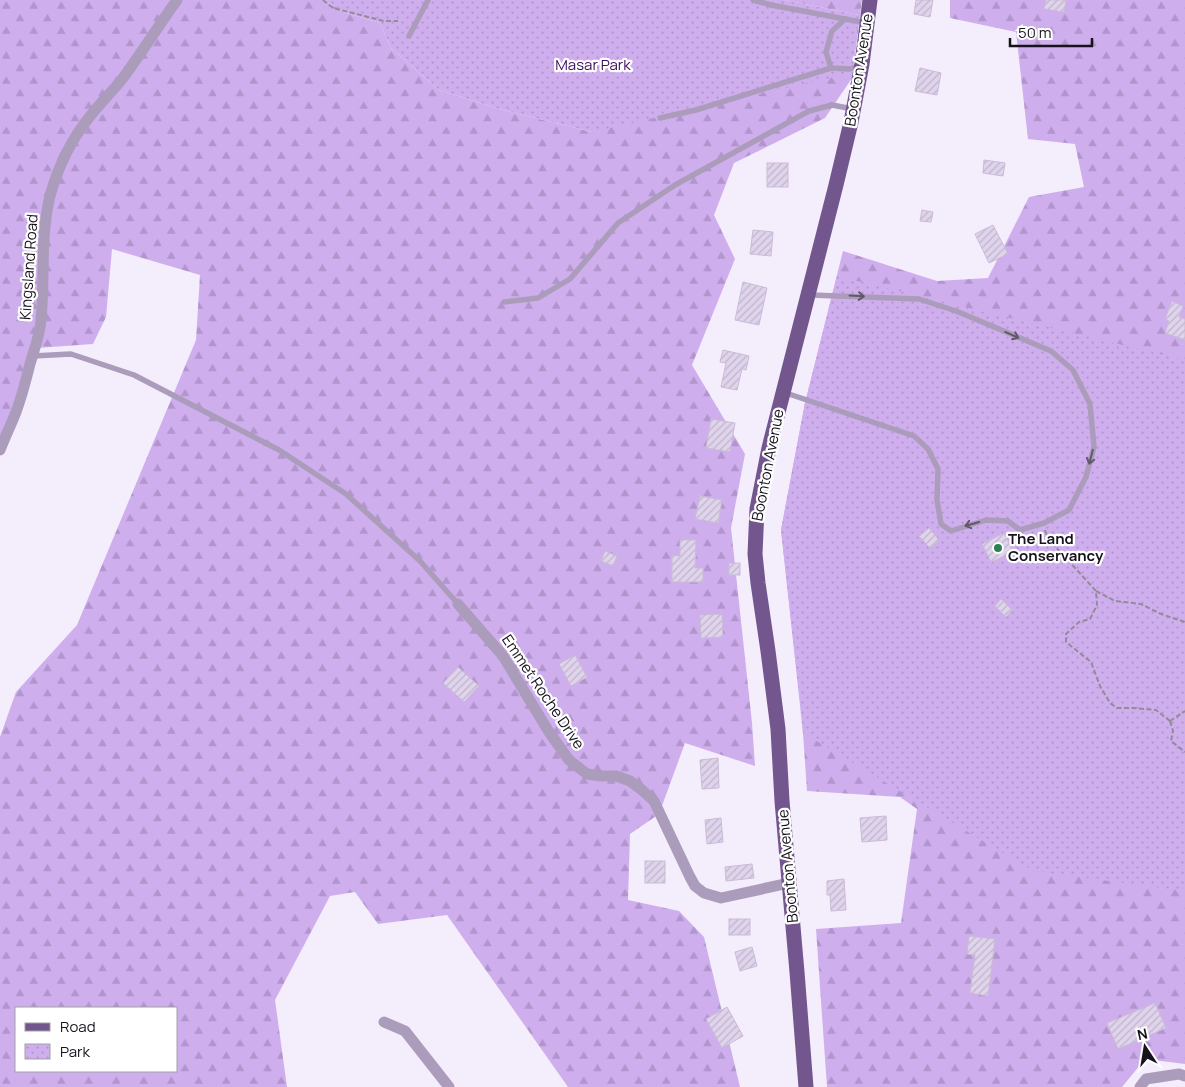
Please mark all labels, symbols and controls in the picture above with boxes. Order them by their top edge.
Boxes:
street label: Boonton Avenue [839,12,878,128]
scale bar [1010,15,1092,47]
text: 50 m [1018,22,1052,43]
park label: Masar Park [555,54,631,75]
street label: Kingsland Road [14,213,43,321]
one-way arrow [848,292,864,301]
one-way arrow [1004,330,1019,340]
street label: Boonton Avenue [746,407,789,523]
one-way arrow [1086,448,1095,464]
one-way arrow [964,520,980,530]
place label: The Land Conservancy [1008,528,1104,566]
marker: The Land Conservancy [992,542,1004,554]
street label: Emmet Roche Drive [497,630,590,753]
street label: Boonton Avenue [772,808,803,924]
legend [15,1007,178,1072]
text: Road [60,1016,96,1037]
north arrow [1120,1022,1170,1072]
text: N [1135,1023,1149,1044]
text: Park [60,1041,90,1062]

